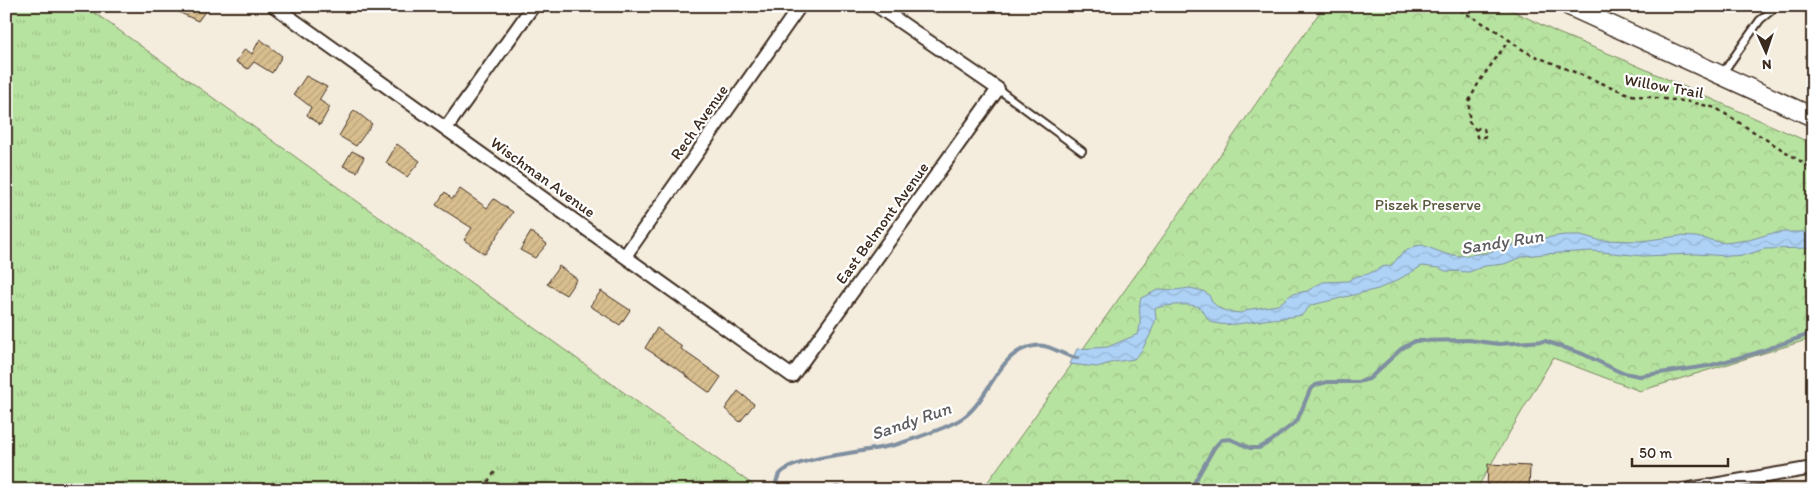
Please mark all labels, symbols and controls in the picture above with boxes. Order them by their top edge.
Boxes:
north arrow [1742,28,1792,78]
text: N [1761,56,1772,73]
street label: Willow Trail [1623,70,1706,102]
street label: Rech Avenue [666,81,732,163]
street label: Wischman Avenue [487,133,599,221]
street label: East Belmont Avenue [831,158,933,288]
park label: Piszek Preserve [1375,195,1481,214]
water label: Sandy Run [1459,225,1546,259]
water label: Sandy Run [868,397,955,445]
scale bar [1632,436,1728,468]
text: 50 m [1639,444,1672,462]

